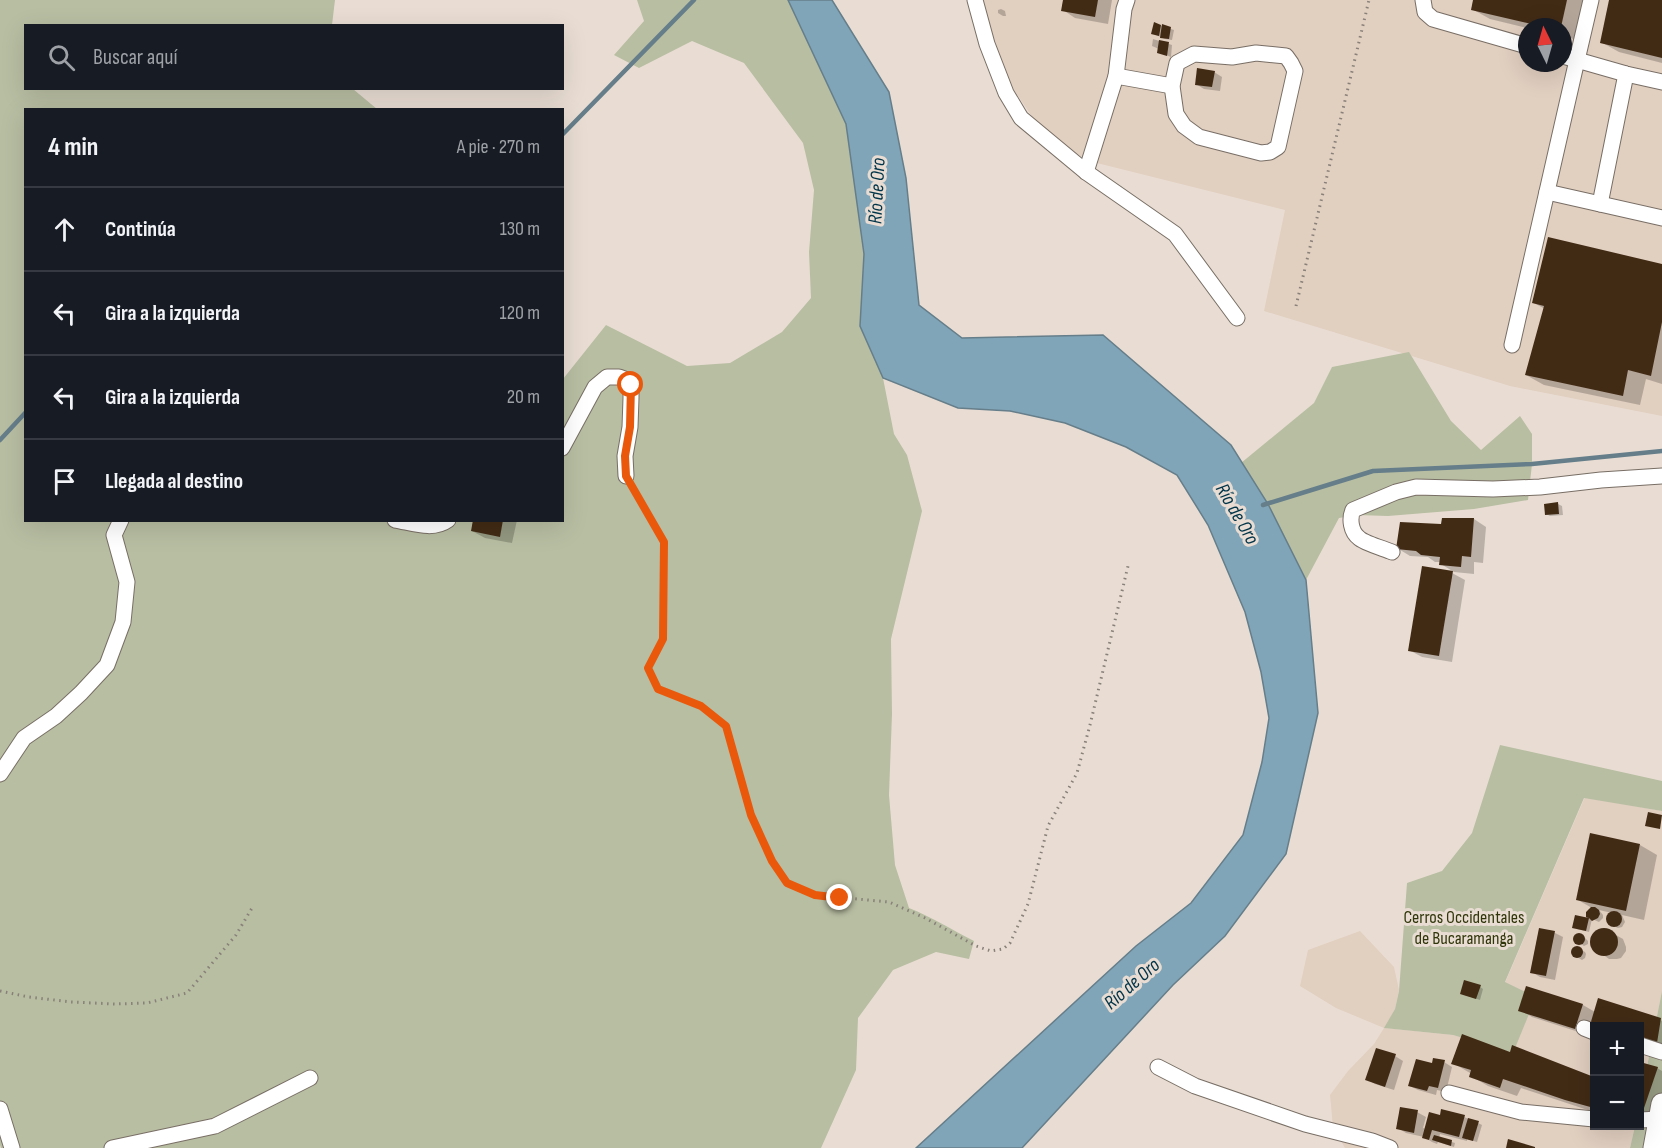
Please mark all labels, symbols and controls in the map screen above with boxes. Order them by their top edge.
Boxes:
north arrow [1518,18,1572,72]
search box [24,24,564,90]
icon: search [45,41,78,74]
text: Buscar aquí [93,44,178,71]
text: 4 min [48,132,98,163]
text: A pie · 270 m [457,135,540,159]
water label: Río de Oro [863,157,891,225]
icon: ahead [48,213,81,246]
text: Continúa [105,216,176,243]
text: 130 m [500,217,540,241]
icon: left [48,297,81,330]
text: Gira a la izquierda [105,300,240,327]
text: 120 m [500,301,540,325]
route start [617,371,643,397]
icon: left [48,381,81,414]
text: Gira a la izquierda [105,384,240,411]
text: 20 m [507,385,540,409]
icon: arrive [48,465,81,498]
text: Llegada al destino [105,468,243,495]
water label: Río de Oro [1210,479,1264,549]
route end [826,884,852,910]
park label: Cerros Occidentales de Bucaramanga [1403,907,1525,949]
water label: Río de Oro [1099,953,1165,1015]
map controls [1590,1022,1644,1130]
button: + [1590,1022,1644,1076]
button: − [1590,1076,1644,1130]

